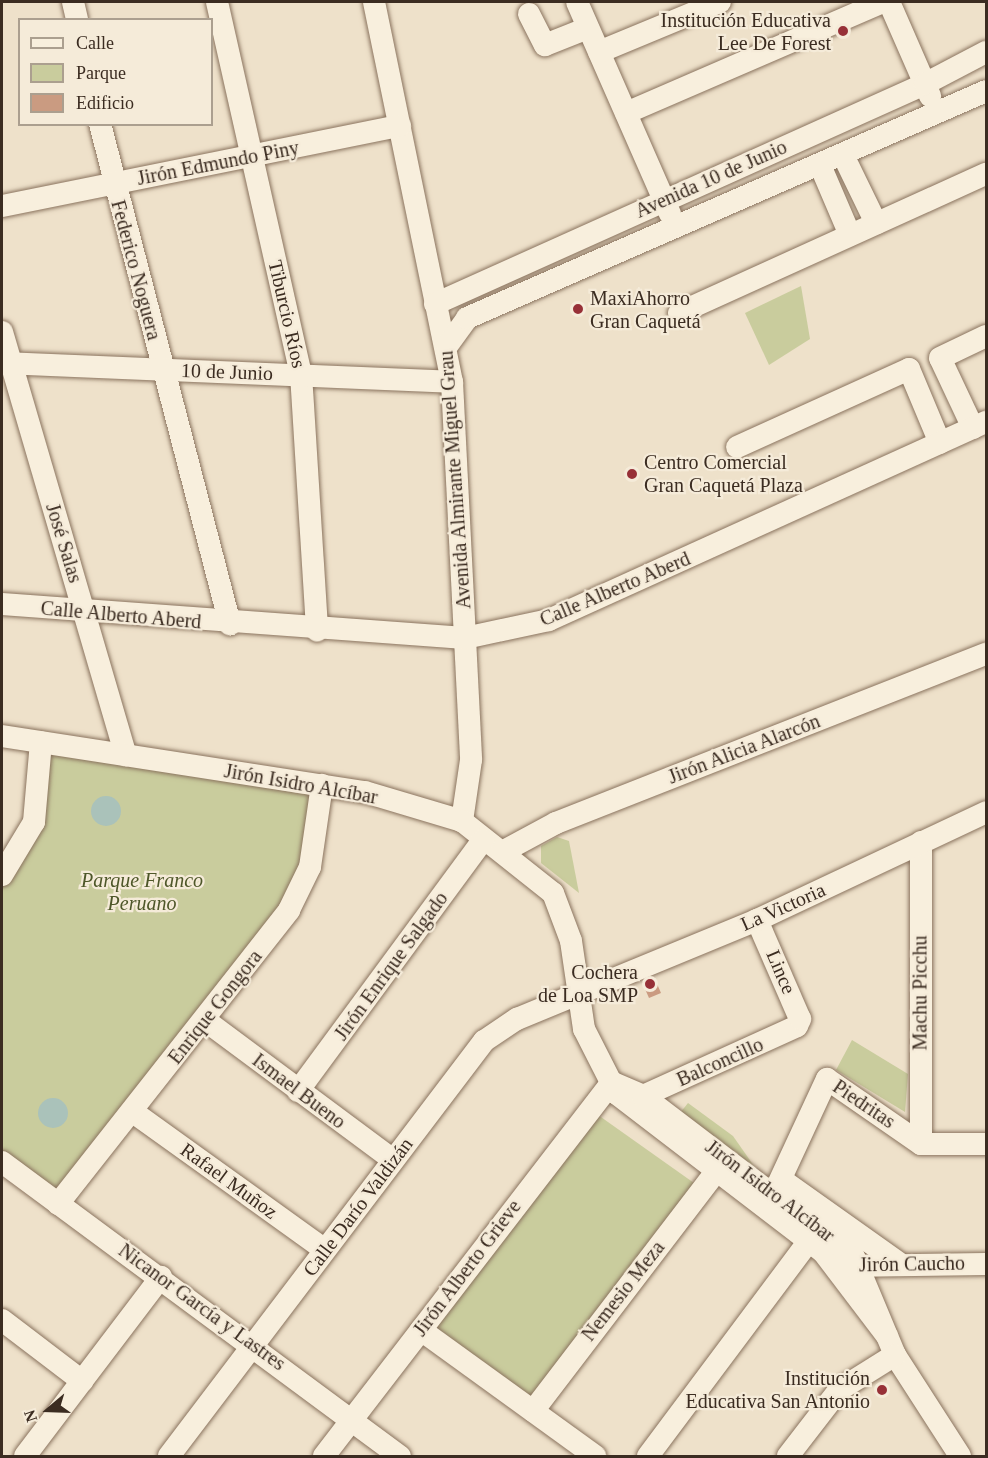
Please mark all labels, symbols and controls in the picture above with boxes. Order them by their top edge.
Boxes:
place label: Institución Educativa Lee De Forest [660,8,831,55]
legend [18,18,213,126]
marker: Institución Educativa Lee De Forest [836,24,850,38]
text: Calle [76,33,114,53]
text: Parque [76,63,126,83]
text: Edificio [76,93,134,113]
street label: Avenida 10 de Junio [631,135,791,223]
street label: Jirón Edmundo Piny [135,136,301,190]
street label: Federico Noguera [106,197,166,343]
street label: Tiburcio Ríos [263,258,311,370]
place label: MaxiAhorro Gran Caquetá [590,286,701,333]
marker: MaxiAhorro Gran Caquetá [571,302,585,316]
street label: Avenida Almirante Miguel Grau [434,349,476,611]
street label: 10 de Junio [181,358,273,386]
place label: Centro Comercial Gran Caquetá Plaza [644,450,803,497]
marker: Centro Comercial Gran Caquetá Plaza [625,467,639,481]
street label: José Salas [41,500,87,586]
street label: Calle Alberto Aberd [535,546,695,632]
street label: Calle Alberto Aberd [39,596,203,634]
street label: Jirón Alicia Alarcón [663,709,825,789]
street label: Jirón Isidro Alcíbar [222,759,380,809]
park label: Parque Franco Peruano [81,869,203,916]
street label: La Victoria [737,878,829,936]
street label: Jirón Enrique Salgado [329,887,453,1045]
street label: Machu Picchu [908,936,932,1050]
street label: Enrique Gongora [163,945,267,1069]
street label: Lince [761,946,801,998]
place label: Cochera de Loa SMP [538,960,638,1007]
marker: Cochera de Loa SMP [643,977,657,991]
street label: Balconcillo [673,1032,767,1092]
street label: Ismael Bueno [248,1048,350,1134]
street label: Piedritas [828,1074,900,1134]
street label: Calle Darío Valdizán [298,1133,418,1281]
street label: Jirón Isidro Alcíbar [700,1134,840,1248]
street label: Rafael Muñoz [176,1138,282,1224]
street label: Jirón Alberto Grieve [408,1195,526,1341]
street label: Nemesio Meza [576,1236,670,1346]
street label: Nicanor García y Lastres [114,1238,290,1376]
street label: Jirón Caucho [859,1251,965,1277]
place label: Institución Educativa San Antonio [684,1366,870,1413]
north arrow [18,1380,78,1440]
marker: Institución Educativa San Antonio [875,1383,889,1397]
text: N [21,1408,40,1424]

